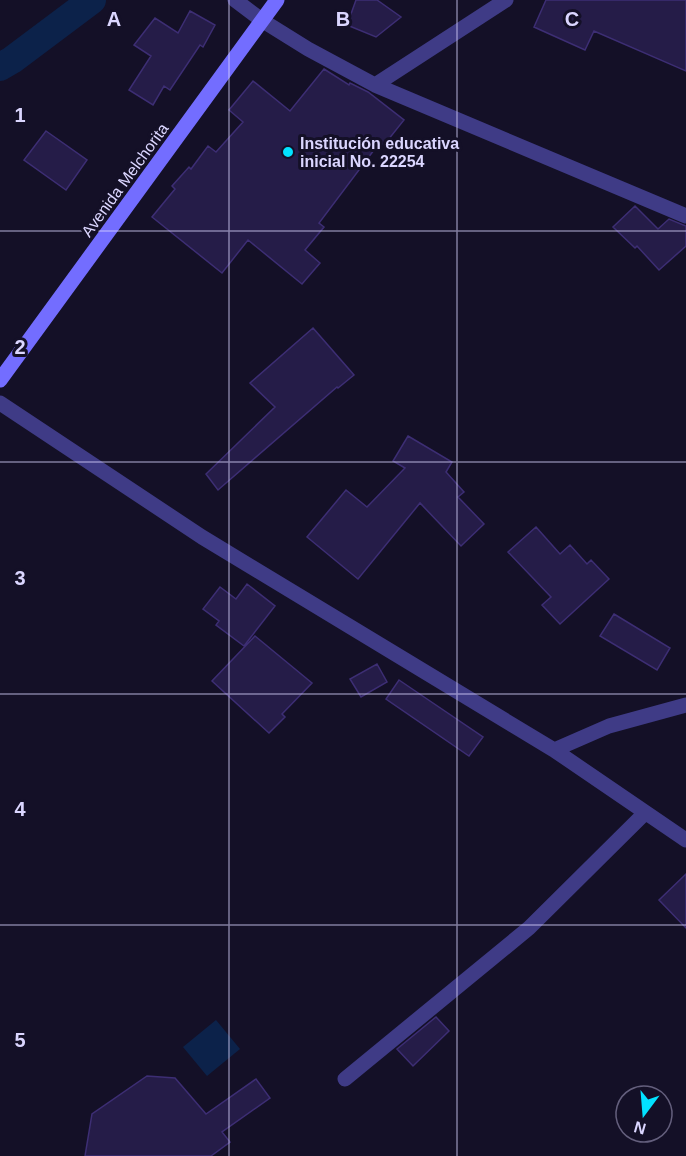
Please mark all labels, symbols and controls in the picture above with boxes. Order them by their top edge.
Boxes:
text: A [107,8,121,30]
text: B [336,8,350,30]
text: C [565,8,579,30]
text: 1 [14,104,26,126]
street label: Avenida Melchorita [78,120,172,240]
place label: Institución educativa inicial No. 22254 [300,135,459,170]
marker: Institución educativa inicial No. 22254 [281,145,295,159]
text: 2 [14,336,26,358]
text: 3 [14,567,26,589]
text: 4 [14,798,26,820]
text: 5 [14,1029,26,1051]
north arrow [614,1084,674,1144]
text: N [632,1118,648,1138]

